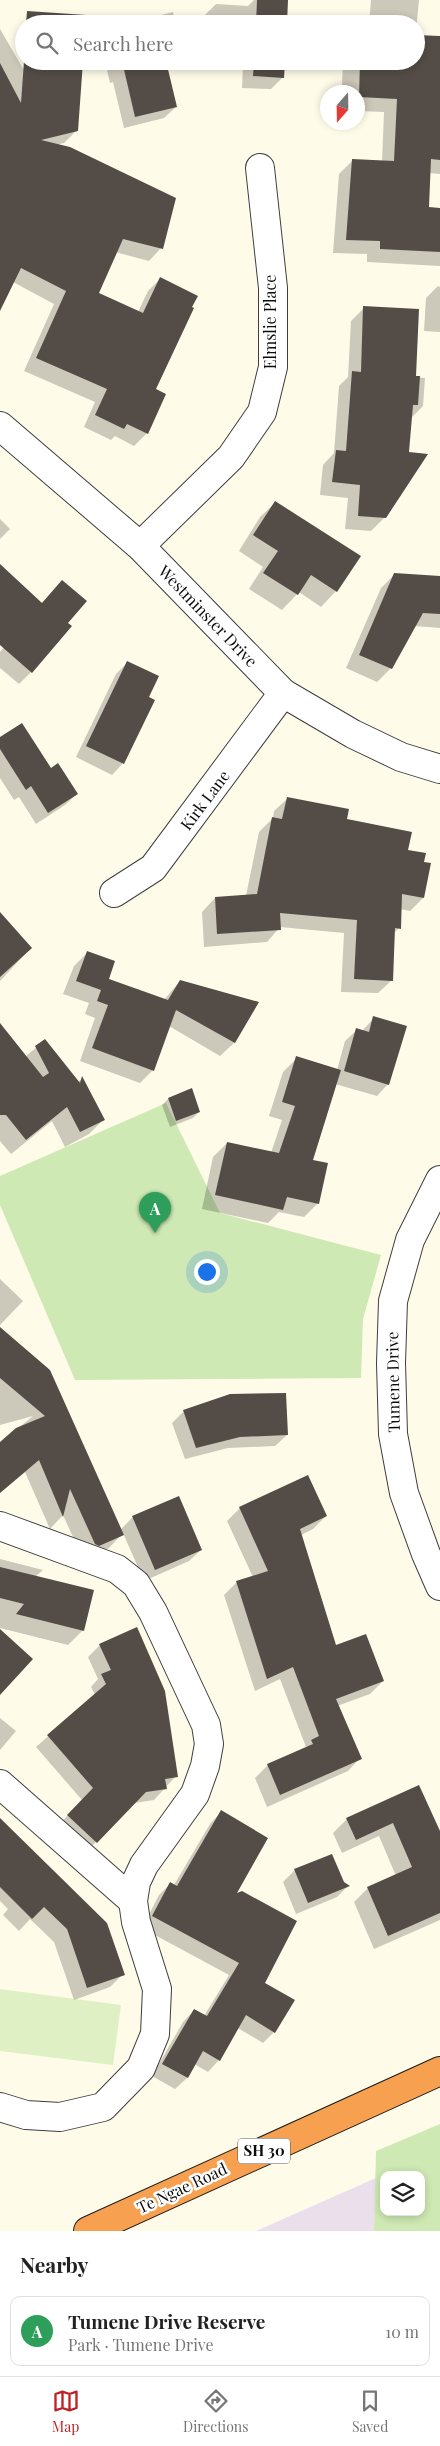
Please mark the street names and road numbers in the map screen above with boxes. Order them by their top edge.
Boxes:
street label: Elmslie Place [259,275,280,369]
street label: Westminster Drive [154,560,262,671]
street label: Kirk Lane [175,766,234,834]
street label: Tumene Drive [381,1331,404,1433]
road number: SH 30 [238,2138,290,2164]
street label: Te Ngae Road [133,2158,230,2218]

